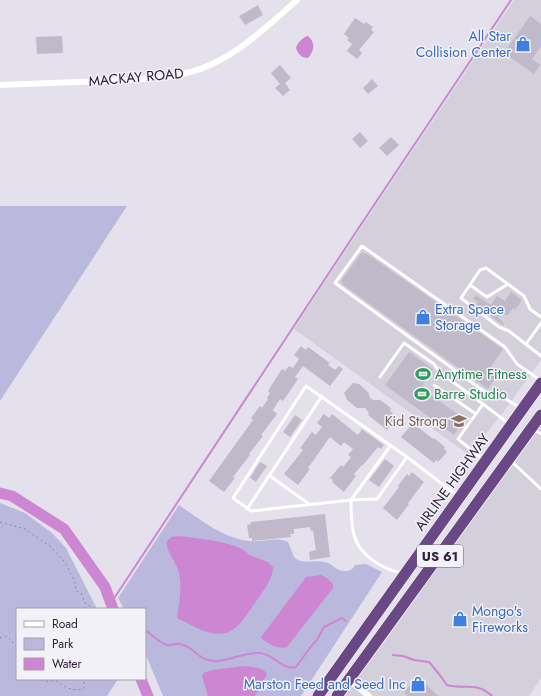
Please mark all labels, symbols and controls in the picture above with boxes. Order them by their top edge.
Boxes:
place label: All Star Collision Center [416,26,511,62]
shop icon: All Star Collision Center [514,35,532,53]
street label: MACKAY ROAD [88,63,184,91]
place label: Extra Space Storage [435,299,504,335]
shop icon: Extra Space Storage [414,308,432,326]
place label: Anytime Fitness [435,364,527,384]
sports icon: Anytime Fitness [414,365,432,383]
place label: Barre Studio [434,384,507,404]
sports icon: Barre Studio [413,385,431,403]
place label: Kid Strong [385,411,447,431]
school or university icon: Kid Strong [450,412,468,430]
street label: AIRLINE HIGHWAY [410,429,494,535]
road number: US 61 [417,545,463,567]
place label: Mongo's Fireworks [472,601,528,637]
legend [16,608,146,680]
shop icon: Mongo's Fireworks [451,610,469,628]
text: Road [52,615,78,633]
text: Park [52,635,74,653]
text: Water [52,655,83,673]
place label: Marston Feed and Seed Inc [244,674,406,694]
shop icon: Marston Feed and Seed Inc [409,675,427,693]

